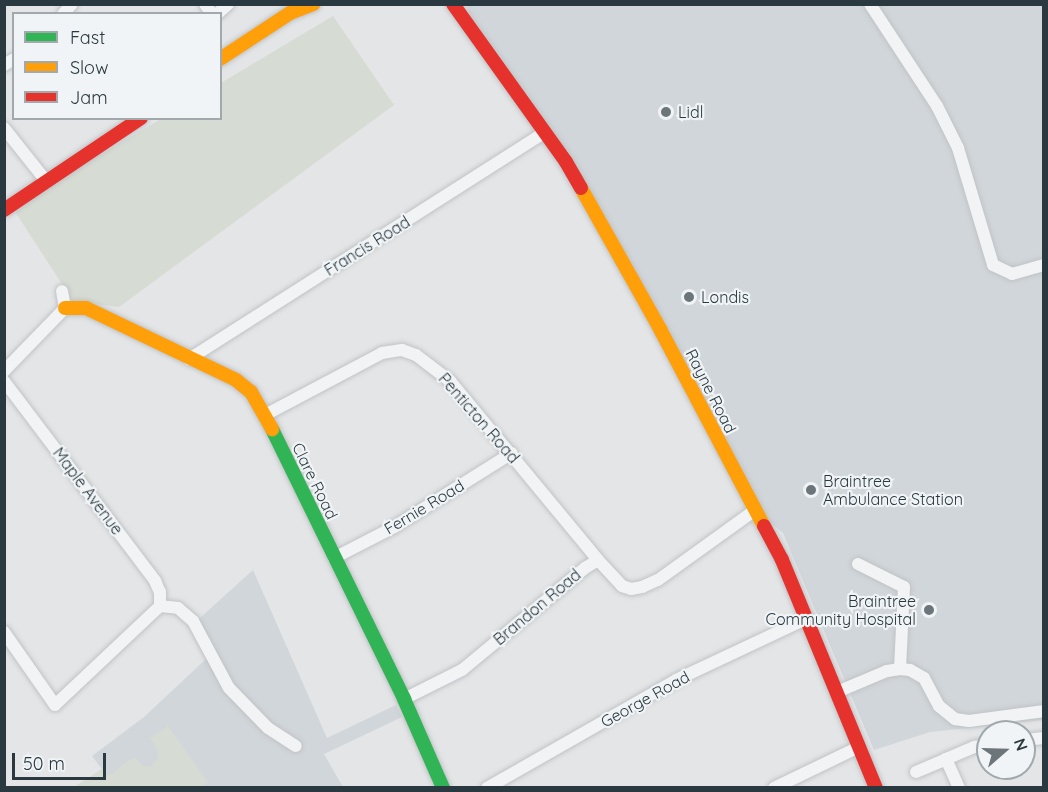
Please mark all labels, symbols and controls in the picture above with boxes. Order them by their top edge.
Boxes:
legend [12,12,222,120]
text: Fast [70,26,105,49]
text: Slow [70,56,108,79]
text: Jam [70,86,108,109]
place label: Lidl [678,102,703,122]
marker: Lidl [659,105,673,119]
street label: Francis Road [321,212,413,280]
place label: Londis [701,287,749,307]
marker: Londis [682,290,696,304]
street label: Rayne Road [682,346,740,436]
street label: Penticton Road [435,369,523,467]
street label: Clare Road [288,440,342,522]
street label: Maple Avenue [49,444,127,538]
place label: Braintree Ambulance Station [823,471,963,509]
street label: Fernie Road [381,476,467,538]
marker: Braintree Ambulance Station [804,483,818,497]
street label: Brandon Road [489,565,585,649]
place label: Braintree Community Hospital [765,591,916,629]
marker: Braintree Community Hospital [920,601,938,619]
street label: George Road [597,667,693,731]
north arrow [976,720,1036,780]
text: N [1010,736,1032,753]
scale bar [15,741,110,779]
text: 50 m [23,752,65,775]

